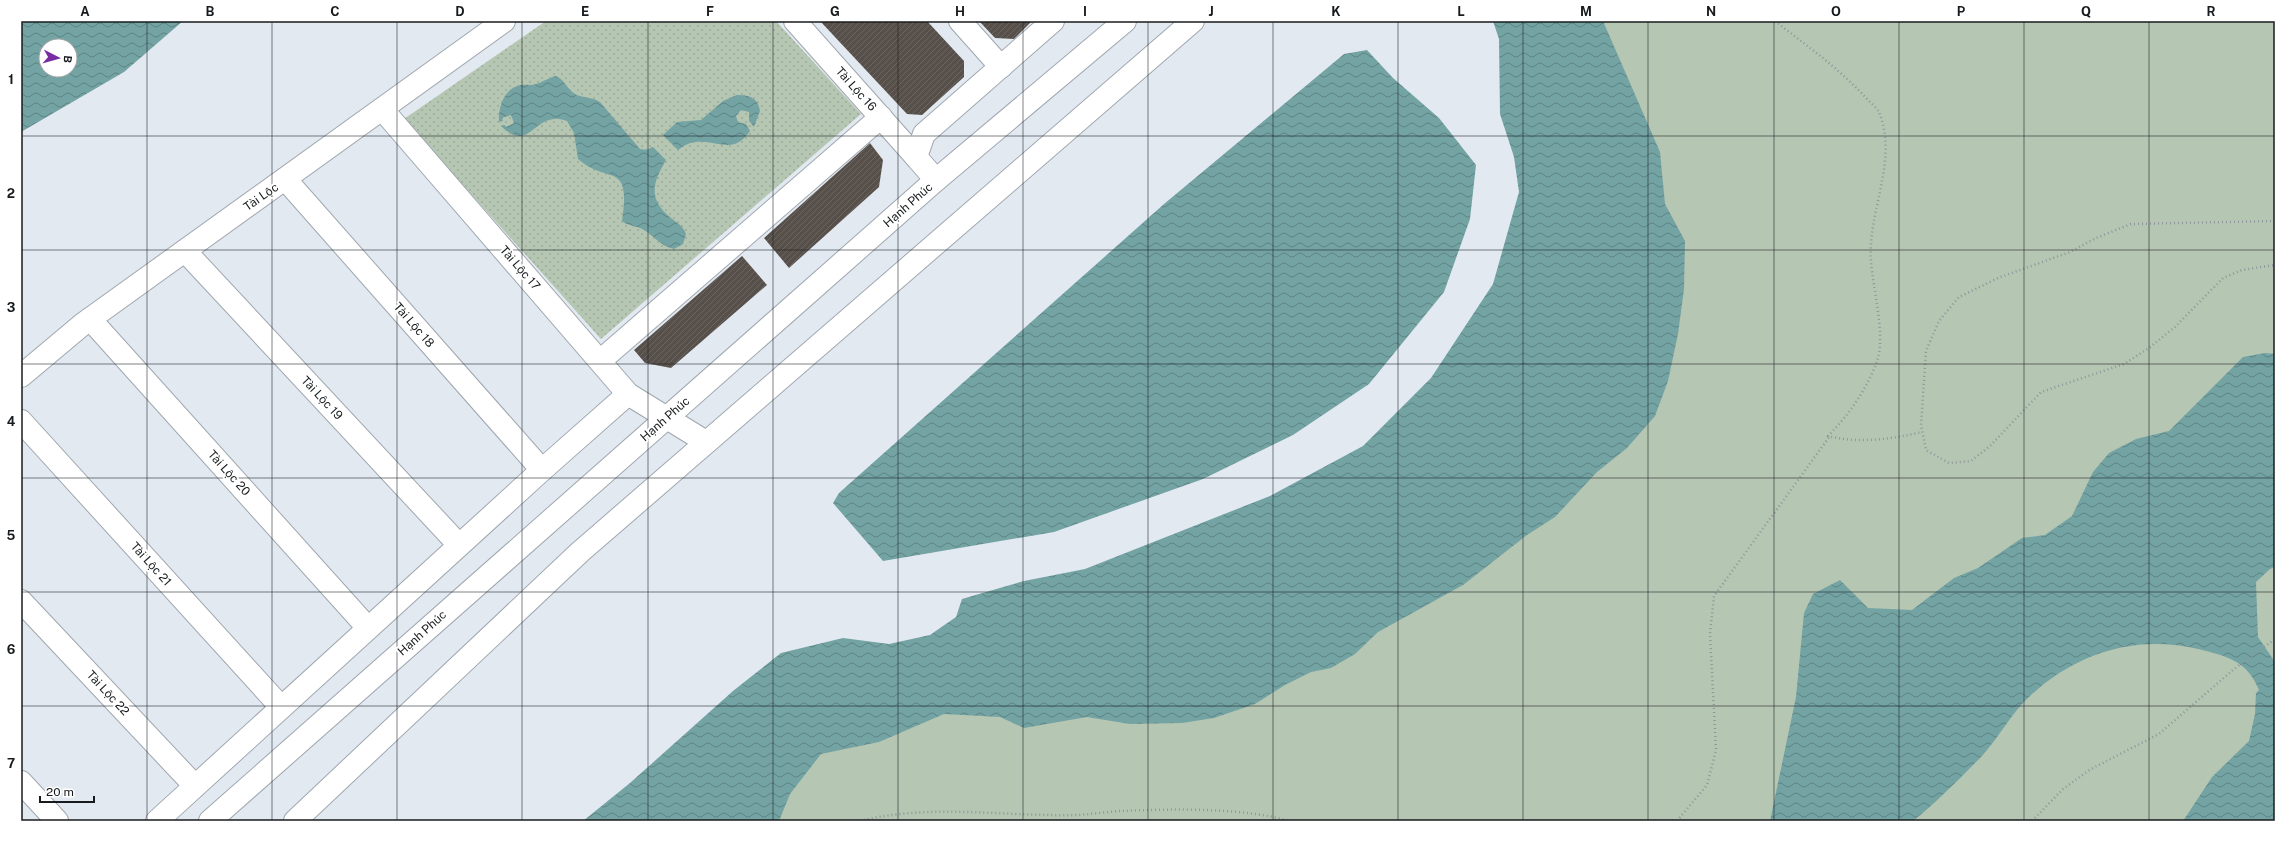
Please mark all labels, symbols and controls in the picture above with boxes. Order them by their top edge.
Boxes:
text: A [80,4,90,19]
text: B [206,4,215,19]
text: C [330,4,340,19]
text: D [455,4,465,19]
text: E [581,4,589,19]
text: F [706,4,714,19]
text: G [830,4,840,19]
text: H [955,4,965,19]
text: I [1083,4,1087,19]
text: J [1208,4,1214,19]
text: K [1331,4,1341,19]
text: L [1457,4,1465,19]
text: M [1580,4,1592,19]
text: N [1706,4,1716,19]
text: O [1831,4,1841,19]
text: P [1957,4,1966,19]
text: Q [2081,4,2091,19]
text: R [2206,4,2216,19]
north arrow [38,38,78,78]
text: B [62,55,74,64]
street label: Tài Lộc 16 [833,64,879,114]
text: 1 [8,72,14,87]
street label: Tài Lộc [241,180,281,214]
street label: Hạnh Phúc [881,180,935,230]
text: 2 [7,186,15,201]
street label: Tài Lộc 17 [497,243,543,293]
text: 3 [7,300,16,315]
street label: Tài Lộc 18 [391,300,437,350]
street label: Tài Lộc 19 [298,373,346,423]
street label: Hạnh Phúc [638,394,692,444]
text: 4 [7,414,16,429]
street label: Tài Lộc 20 [205,447,253,499]
text: 5 [7,528,16,543]
street label: Tài Lộc 21 [128,539,174,589]
street label: Hạnh Phúc [395,608,449,658]
text: 6 [7,642,16,657]
street label: Tài Lộc 22 [84,668,132,718]
text: 7 [7,756,15,771]
scale bar [40,778,94,804]
text: 20 m [46,785,74,799]

